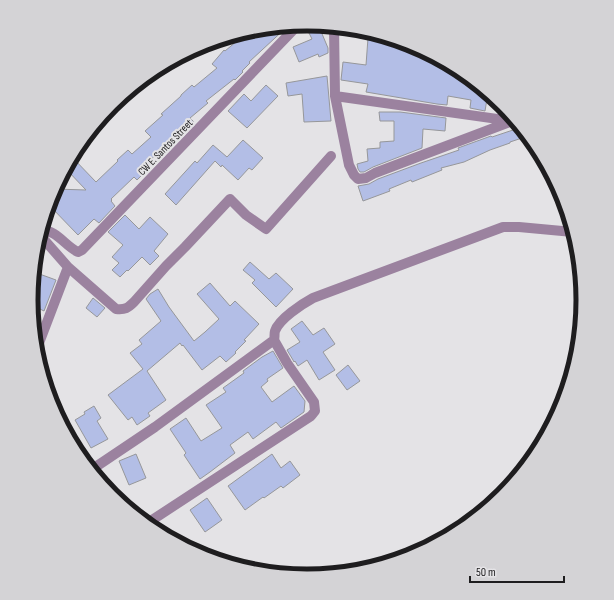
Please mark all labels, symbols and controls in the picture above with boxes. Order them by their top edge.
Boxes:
street label: CW E. Santos Street [135,116,196,178]
scale bar [470,558,564,584]
text: 50 m [476,565,496,580]

